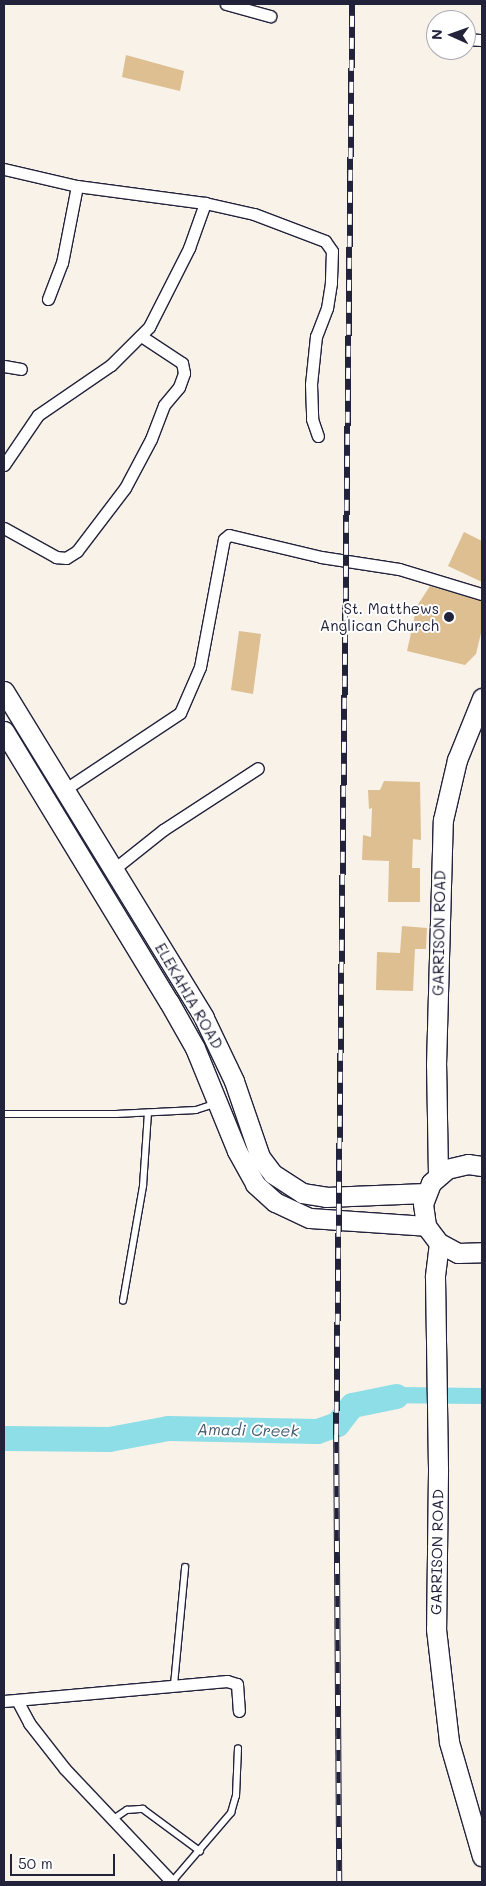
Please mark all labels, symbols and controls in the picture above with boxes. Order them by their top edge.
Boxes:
north arrow [426,10,476,60]
text: N [427,29,446,40]
place label: St. Matthews Anglican Church [320,599,439,634]
marker: St. Matthews Anglican Church [443,611,455,623]
street label: GARRISON ROAD [429,870,449,996]
street label: ELEKAHIA ROAD [151,940,227,1052]
water label: Amadi Creek [197,1420,299,1440]
street label: GARRISON ROAD [427,1489,447,1615]
scale bar [12,1844,118,1876]
text: 50 m [18,1853,53,1873]

